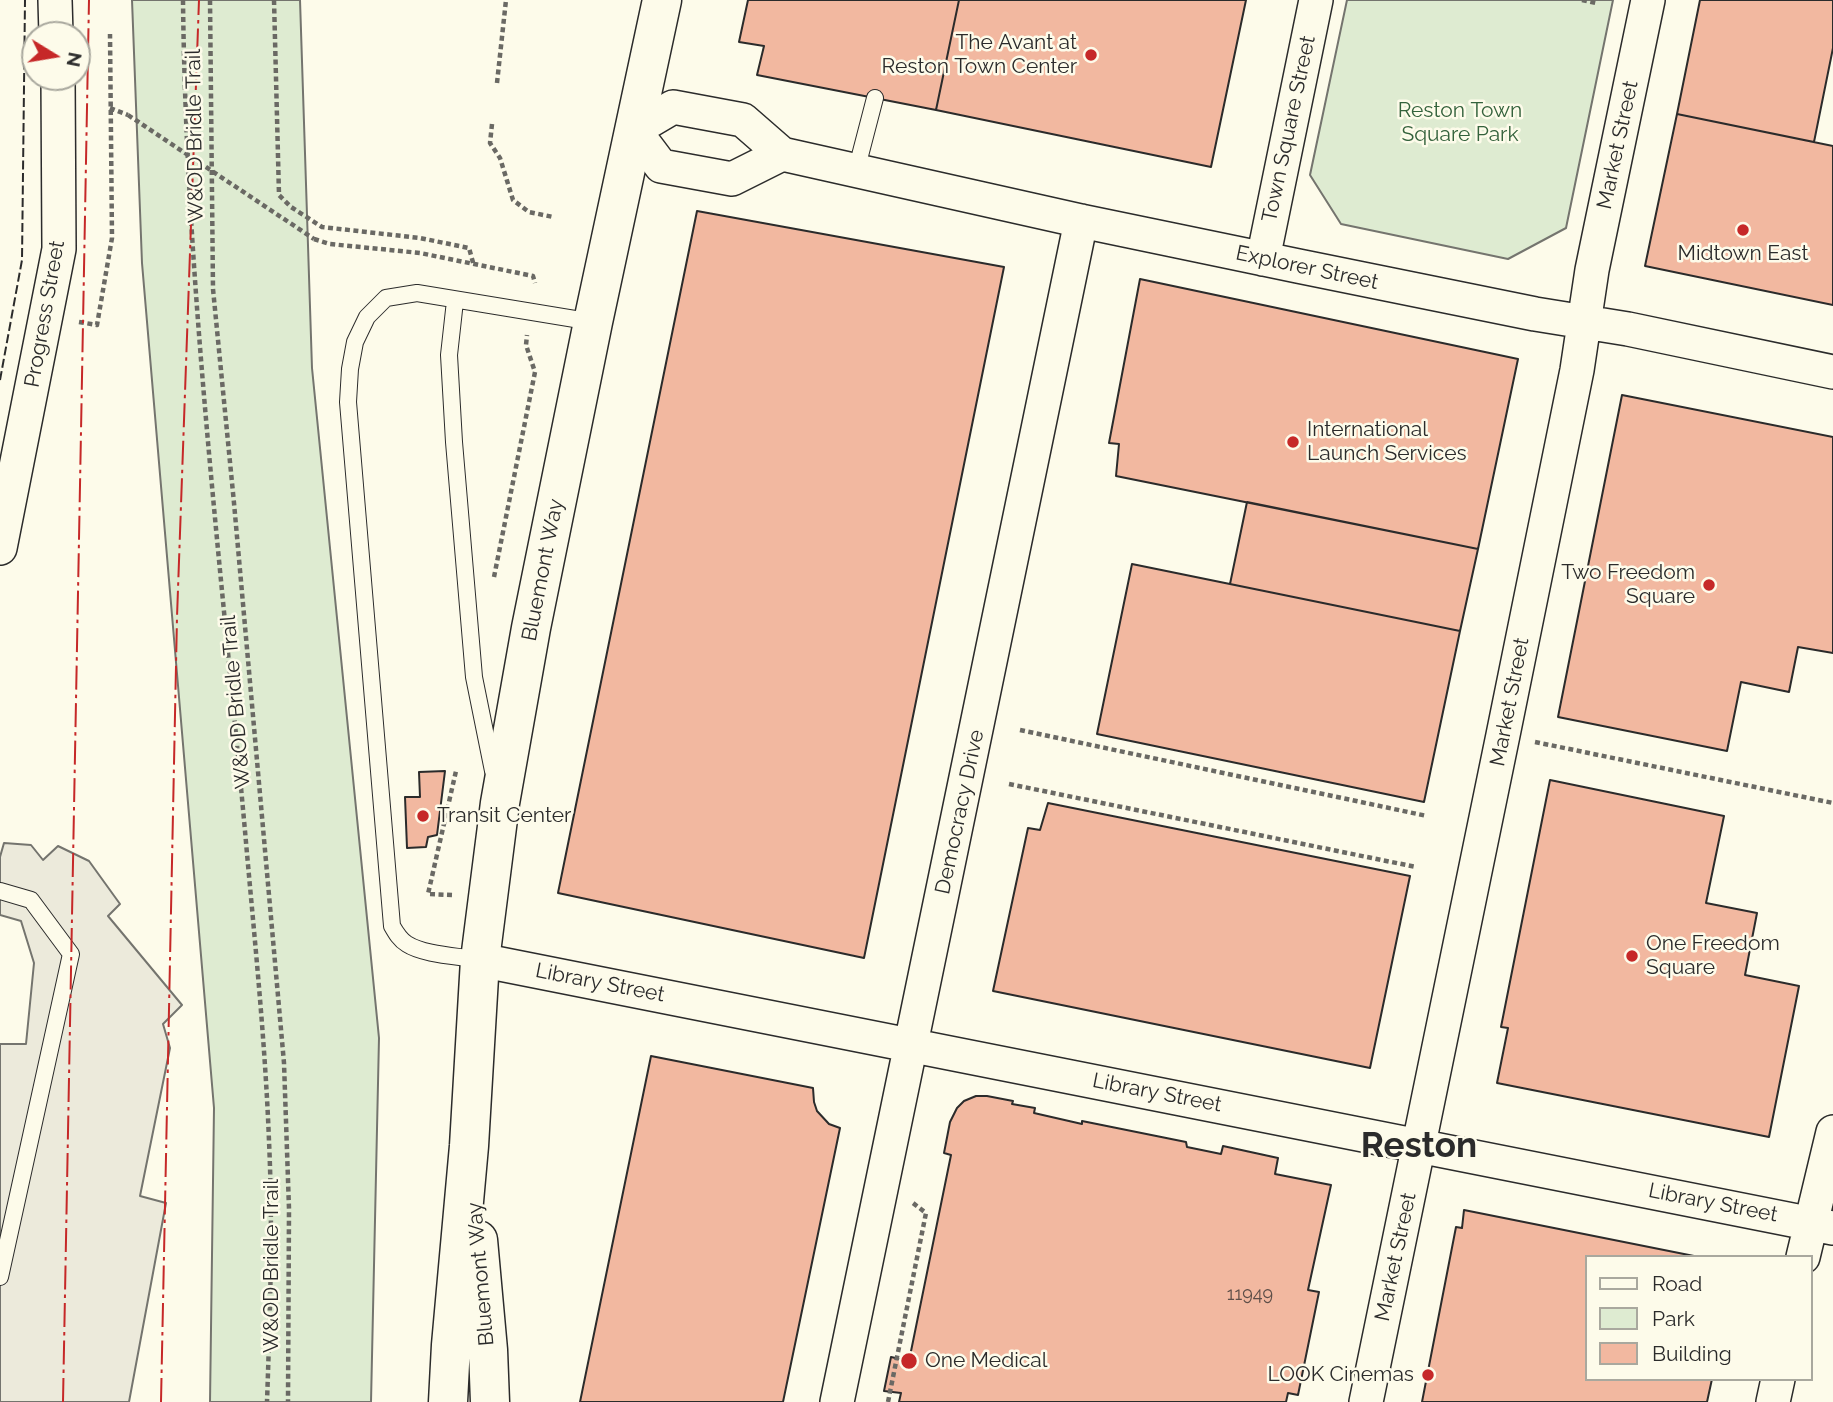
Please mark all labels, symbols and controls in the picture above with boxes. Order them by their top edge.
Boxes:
north arrow [21,21,91,91]
place label: The Avant at Reston Town Center [882,30,1077,80]
street label: Town Square Street [1257,34,1321,224]
marker: The Avant at Reston Town Center [1083,47,1099,63]
street label: W&OD Bridle Trail [181,49,209,223]
text: N [62,50,87,69]
street label: Market Street [1592,79,1644,211]
park label: Reston Town Square Park [1398,98,1522,148]
marker: Midtown East [1735,222,1751,238]
street label: Progress Street [20,239,70,389]
street label: Explorer Street [1234,241,1380,295]
place label: Midtown East [1677,241,1809,267]
place label: International Launch Services [1307,417,1467,467]
marker: International Launch Services [1285,434,1301,450]
street label: Bluemont Way [517,497,569,643]
place label: Two Freedom Square [1561,560,1695,610]
marker: Two Freedom Square [1701,577,1717,593]
street label: W&OD Bridle Trail [216,614,256,790]
street label: Market Street [1485,636,1535,768]
street label: Democracy Drive [930,727,990,897]
place label: Transit Center [437,803,571,829]
marker: Transit Center [415,808,431,824]
place label: One Freedom Square [1646,931,1780,981]
marker: One Freedom Square [1624,948,1640,964]
street label: Library Street [533,958,667,1008]
street label: Library Street [1090,1068,1224,1118]
district label: Reston [1361,1125,1477,1167]
street label: Library Street [1646,1178,1780,1228]
street label: W&OD Bridle Trail [259,1179,285,1353]
street label: Market Street [1370,1191,1422,1323]
street label: Bluemont Way [462,1201,500,1347]
legend [1584,1255,1812,1381]
text: Road [1652,1271,1702,1296]
house number: 11949 [1227,1284,1273,1306]
text: Park [1652,1306,1695,1331]
text: Building [1652,1341,1732,1366]
place label: One Medical [925,1348,1048,1374]
marker: One Medical [899,1351,919,1371]
place label: LOOK Cinemas [1268,1362,1414,1388]
marker: LOOK Cinemas [1420,1367,1436,1383]

